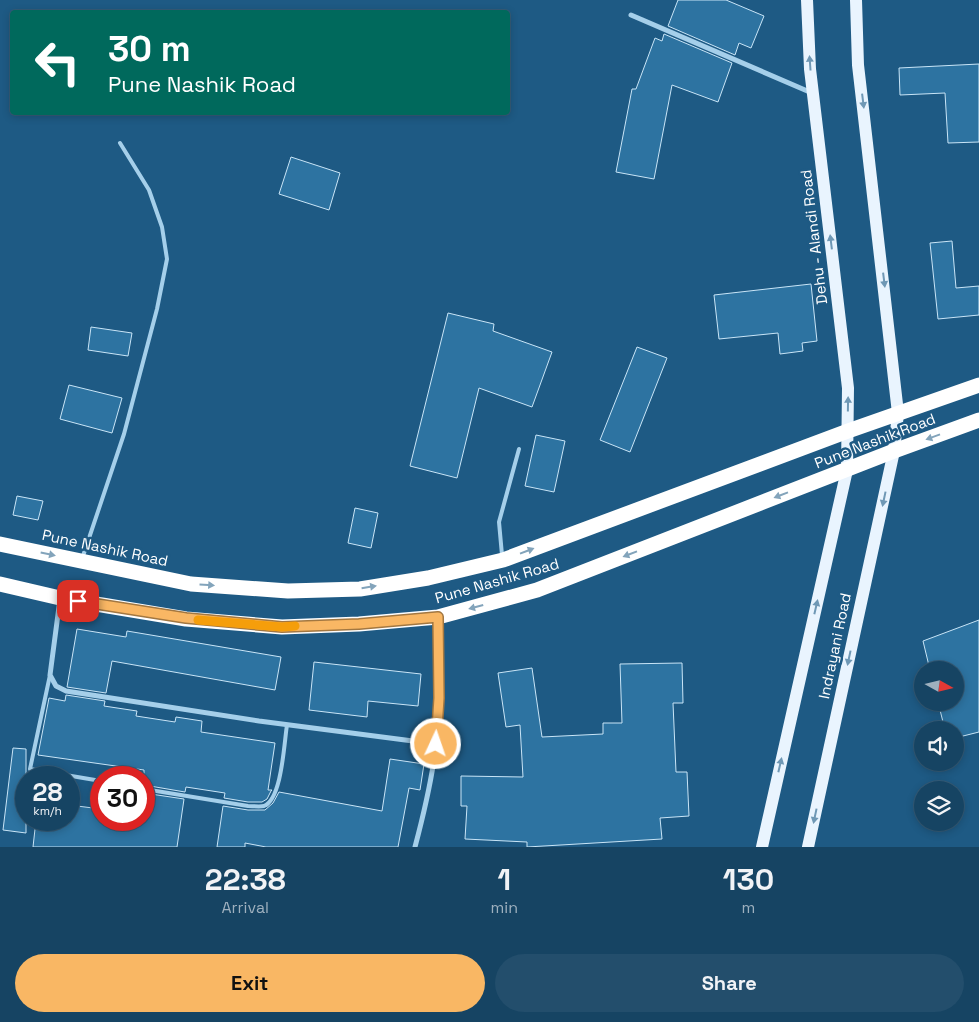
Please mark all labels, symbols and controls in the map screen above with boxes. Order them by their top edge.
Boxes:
text: 30 m [108,27,191,71]
icon: left [25,30,90,95]
one-way arrow [805,55,813,71]
text: Pune Nashik Road [108,70,296,98]
one-way arrow [859,93,867,109]
street label: Dehu - Alandi Road [796,169,831,305]
one-way arrow [827,234,835,250]
one-way arrow [880,272,888,288]
one-way arrow [844,395,852,411]
street label: Pune Nashik Road [812,409,938,472]
one-way arrow [925,433,940,441]
one-way arrow [880,491,888,506]
one-way arrow [774,492,789,499]
street label: Pune Nashik Road [40,525,170,570]
one-way arrow [520,547,535,555]
one-way arrow [40,550,55,558]
one-way arrow [622,550,637,558]
street label: Pune Nashik Road [433,554,561,607]
pin [57,580,99,622]
one-way arrow [199,581,215,589]
one-way arrow [362,583,378,591]
icon: arrive [64,587,92,615]
street label: Indrayani Road [814,591,855,701]
one-way arrow [812,599,820,614]
one-way arrow [469,603,484,611]
one-way arrow [845,650,853,665]
north arrow [914,661,964,711]
map controls [914,661,964,831]
position arrow [409,717,461,769]
button: sound [914,721,964,771]
one-way arrow [776,758,784,773]
speed limit sign: 30 [90,766,155,831]
text: 28 [33,776,62,808]
button: layers [914,781,964,831]
text: km/h [33,803,62,819]
one-way arrow [810,809,818,825]
text: 22:38 [205,860,286,899]
text: 1 [497,860,511,899]
text: 130 [723,860,774,899]
text: Arrival [221,897,269,918]
text: min [491,897,518,918]
text: m [742,897,755,918]
button: Exit [15,954,485,1012]
button: Share [495,954,964,1012]

